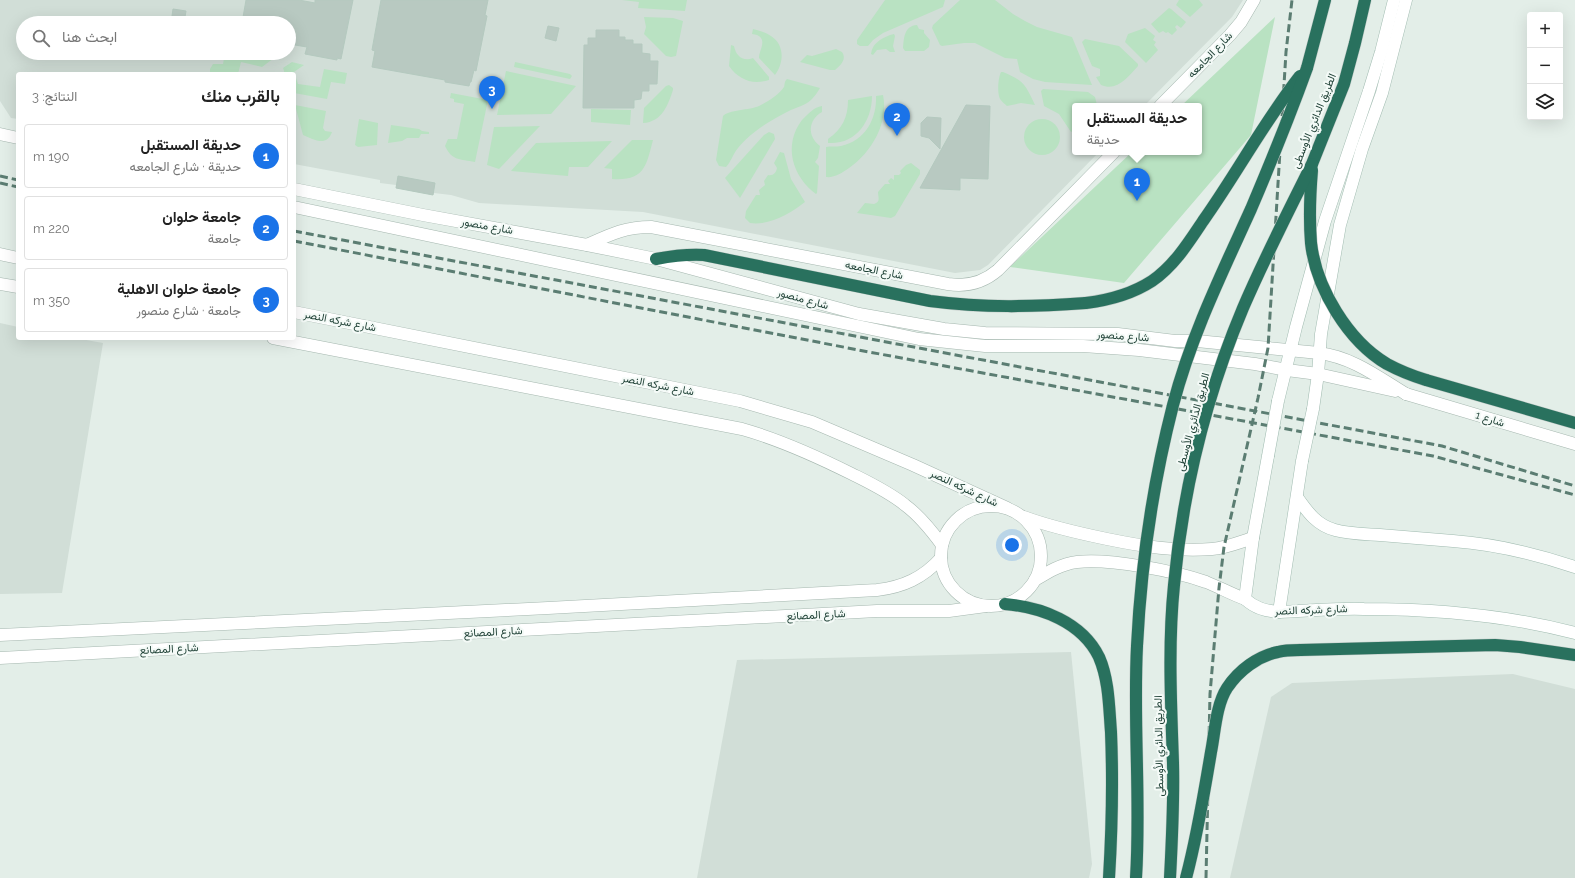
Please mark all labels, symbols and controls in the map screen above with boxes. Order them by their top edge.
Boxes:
map controls [1527,12,1563,120]
button: + [1527,12,1563,48]
search box [16,16,296,60]
icon: search [30,27,52,49]
text: ابحث هنا [62,28,117,46]
street label: شارع الجامعه [1185,29,1236,81]
button: − [1527,48,1563,84]
street label: الطريق الدائري الأوسطى [1289,72,1342,172]
pin: 3 [479,76,505,109]
button: layers [1527,84,1563,120]
text: بالقرب منك [201,86,280,106]
text: النتائج: 3 [32,89,77,104]
pin: 2 [884,103,910,136]
popup [1072,103,1202,155]
text: حديقة المستقبل [1087,109,1187,127]
text: حديقة [1087,132,1120,147]
text: حديقة المستقبل [141,136,241,154]
text: 190 m [33,149,69,164]
text: 1 [263,149,269,164]
text: حديقة · شارع الجامعه [129,159,241,174]
pin: 1 [1124,168,1150,201]
text: جامعة حلوان [162,208,241,226]
street label: شارع منصور [459,215,514,238]
text: 220 m [33,221,70,236]
text: 2 [262,221,270,236]
text: جامعة [208,231,241,246]
street label: شارع الجامعه [844,258,904,283]
text: جامعة حلوان الاهلية [117,280,241,298]
street label: شارع منصور [775,286,830,313]
text: 350 m [33,293,70,308]
text: 3 [262,293,270,308]
text: جامعة · شارع منصور [137,303,241,318]
street label: شارع شركه النصر [302,307,378,335]
street label: شارع منصور [1095,328,1150,345]
street label: شارع شركه النصر [620,371,696,399]
street label: الطريق الدائري الأوسطى [1174,371,1215,473]
street label: شارع 1 [1474,408,1506,431]
street label: شارع شركه النصر [927,466,1000,510]
your location [1002,535,1022,555]
street label: شارع شركه النصر [1273,602,1348,619]
street label: شارع المصانع [786,607,846,624]
street label: شارع المصانع [463,624,523,641]
street label: شارع المصانع [139,641,199,658]
street label: الطريق الدائري الأوسطى [1152,695,1169,797]

